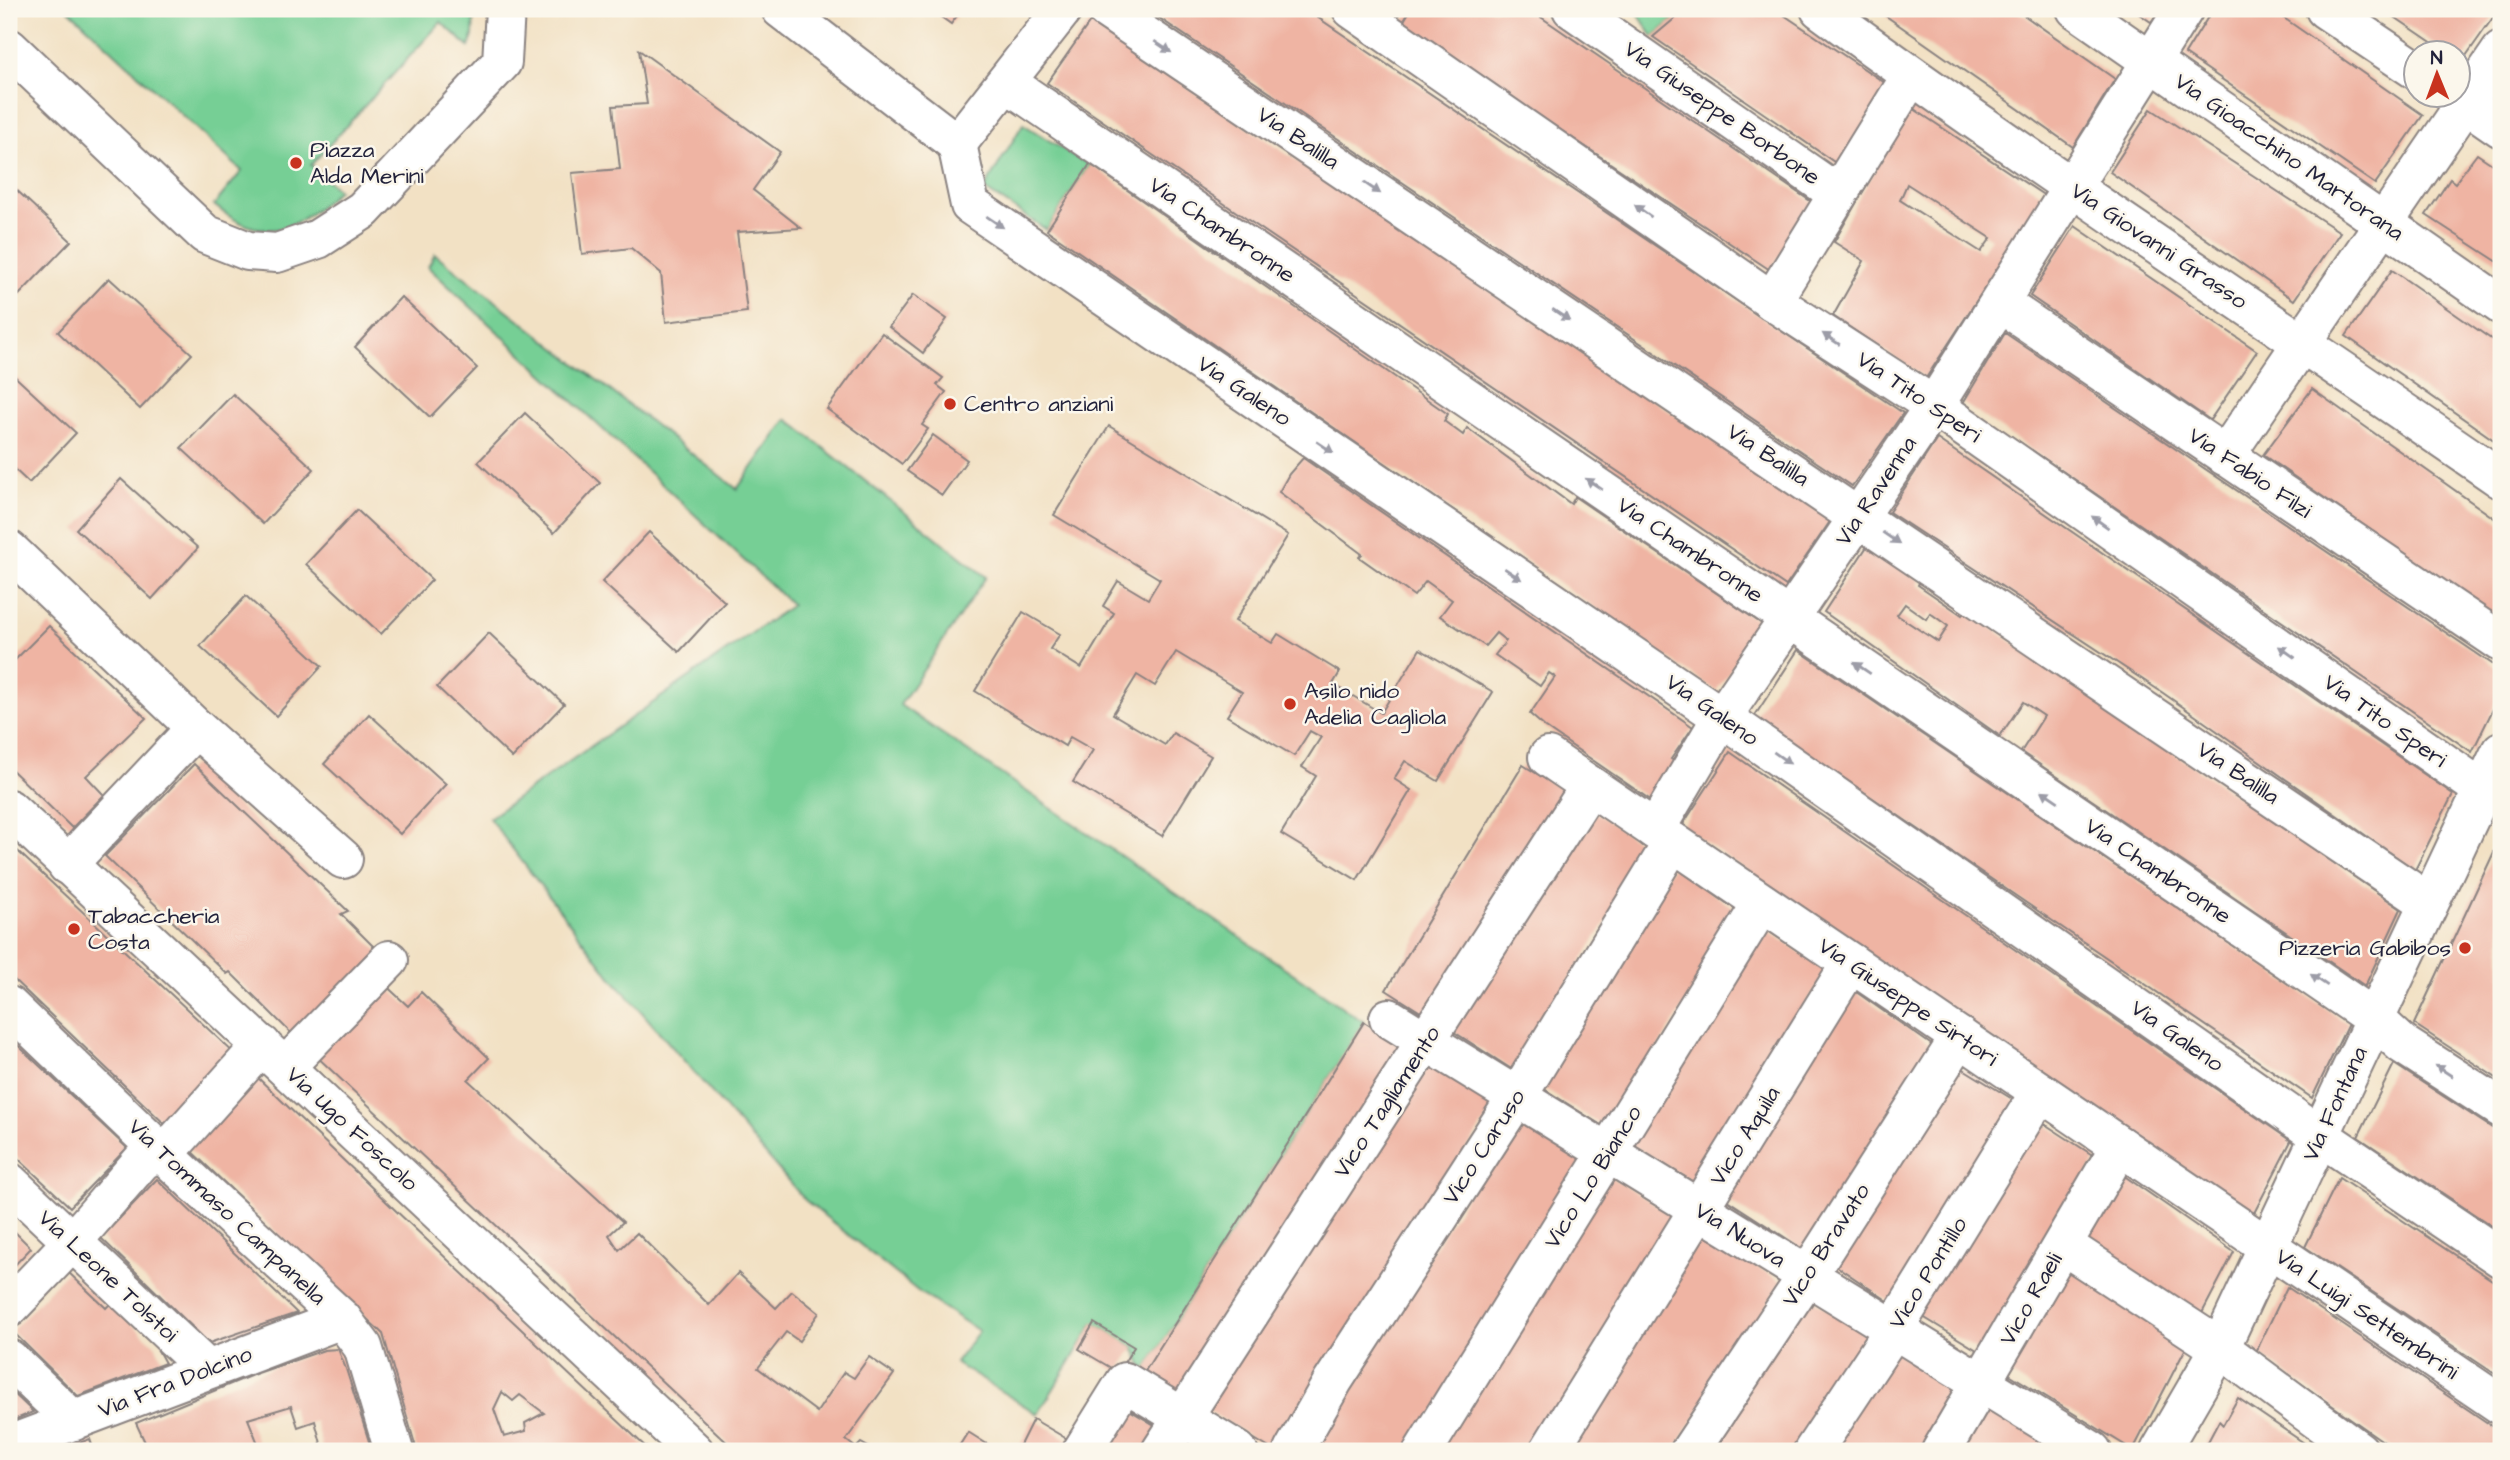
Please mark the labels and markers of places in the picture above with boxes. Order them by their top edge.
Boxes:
place label: Piazza Alda Merini [310,134,424,192]
marker: Piazza Alda Merini [288,155,304,171]
place label: Centro anziani [964,388,1114,420]
marker: Centro anziani [942,396,958,412]
place label: Asilo nido Adelia Cagliola [1304,675,1446,734]
marker: Asilo nido Adelia Cagliola [1282,696,1298,712]
place label: Tabaccheria Costa [88,900,220,958]
marker: Tabaccheria Costa [66,921,82,937]
place label: Pizzeria Gabibos [2279,932,2451,964]
marker: Pizzeria Gabibos [2457,940,2473,956]

